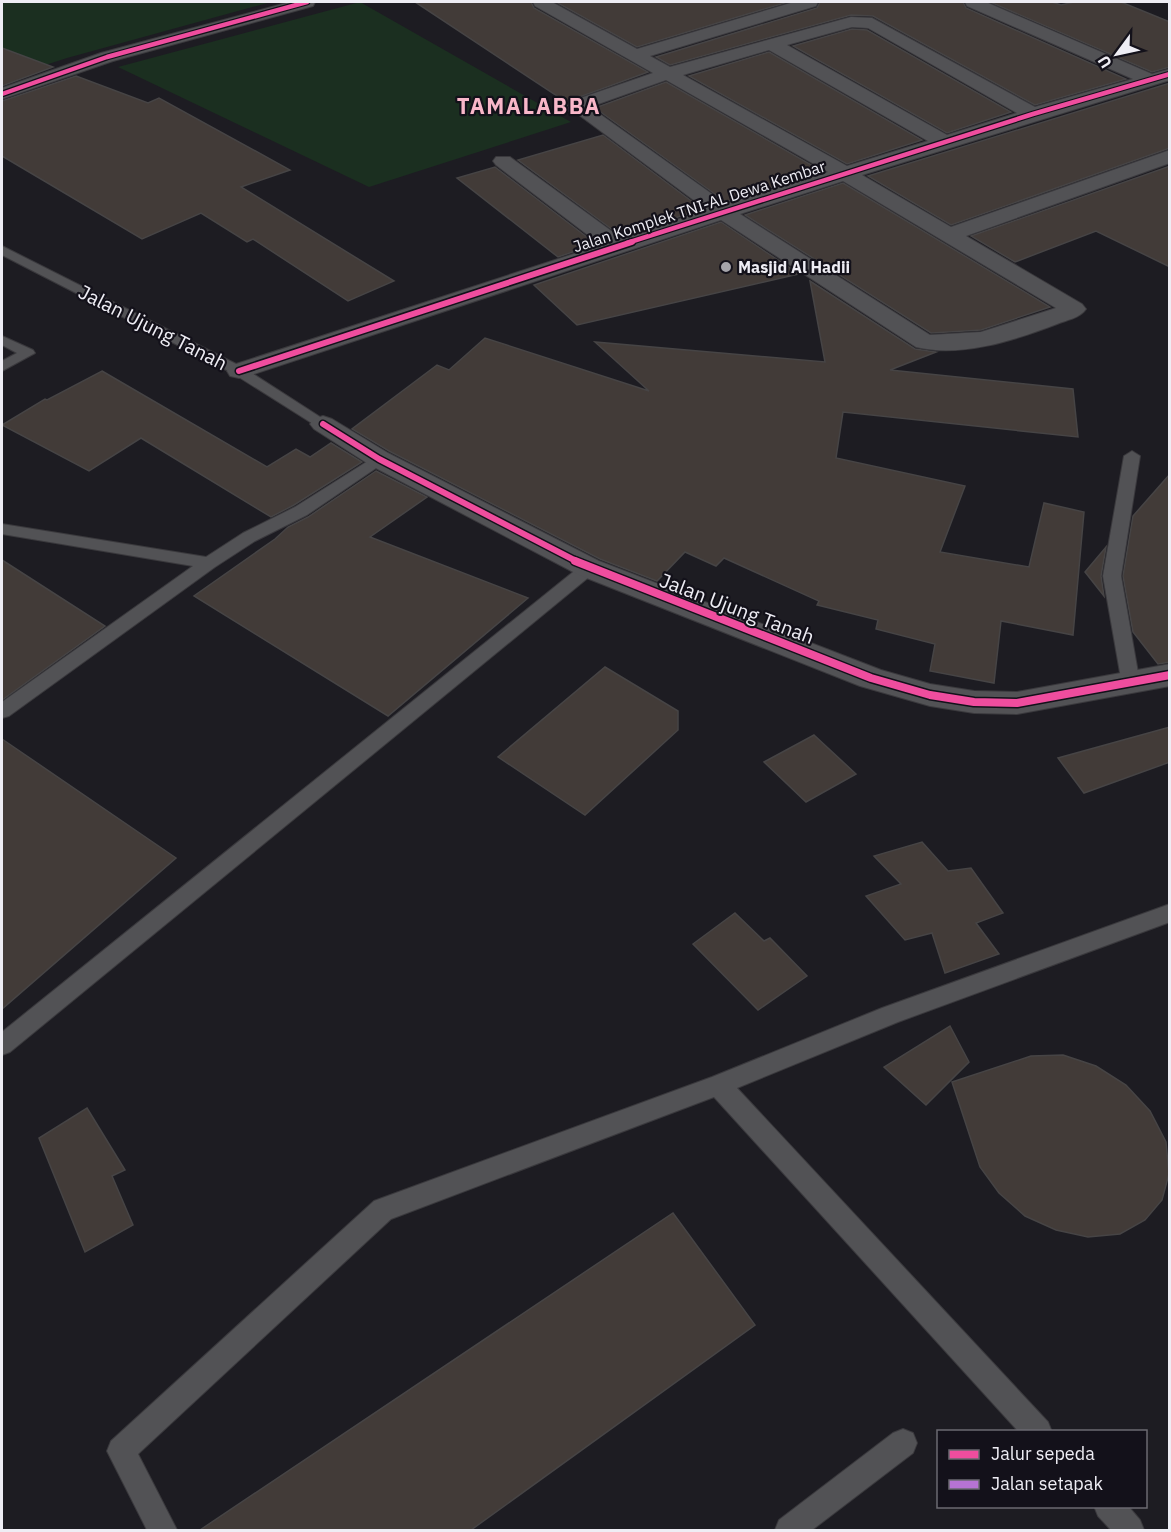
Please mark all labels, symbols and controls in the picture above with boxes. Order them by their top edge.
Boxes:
north arrow [1087,24,1147,84]
text: U [1093,52,1116,72]
district label: TAMALABBA [457,91,601,120]
street label: Jalan Komplek TNI-AL Dewa Kembar [570,156,828,256]
place label: Masjid Al Hadii [738,257,850,277]
marker: Masjid Al Hadii [719,260,733,274]
street label: Jalan Ujung Tanah [74,278,232,376]
street label: Jalan Ujung Tanah [656,566,818,650]
legend [937,1430,1147,1508]
text: Jalur sepeda [991,1442,1095,1465]
text: Jalan setapak [991,1472,1103,1495]

